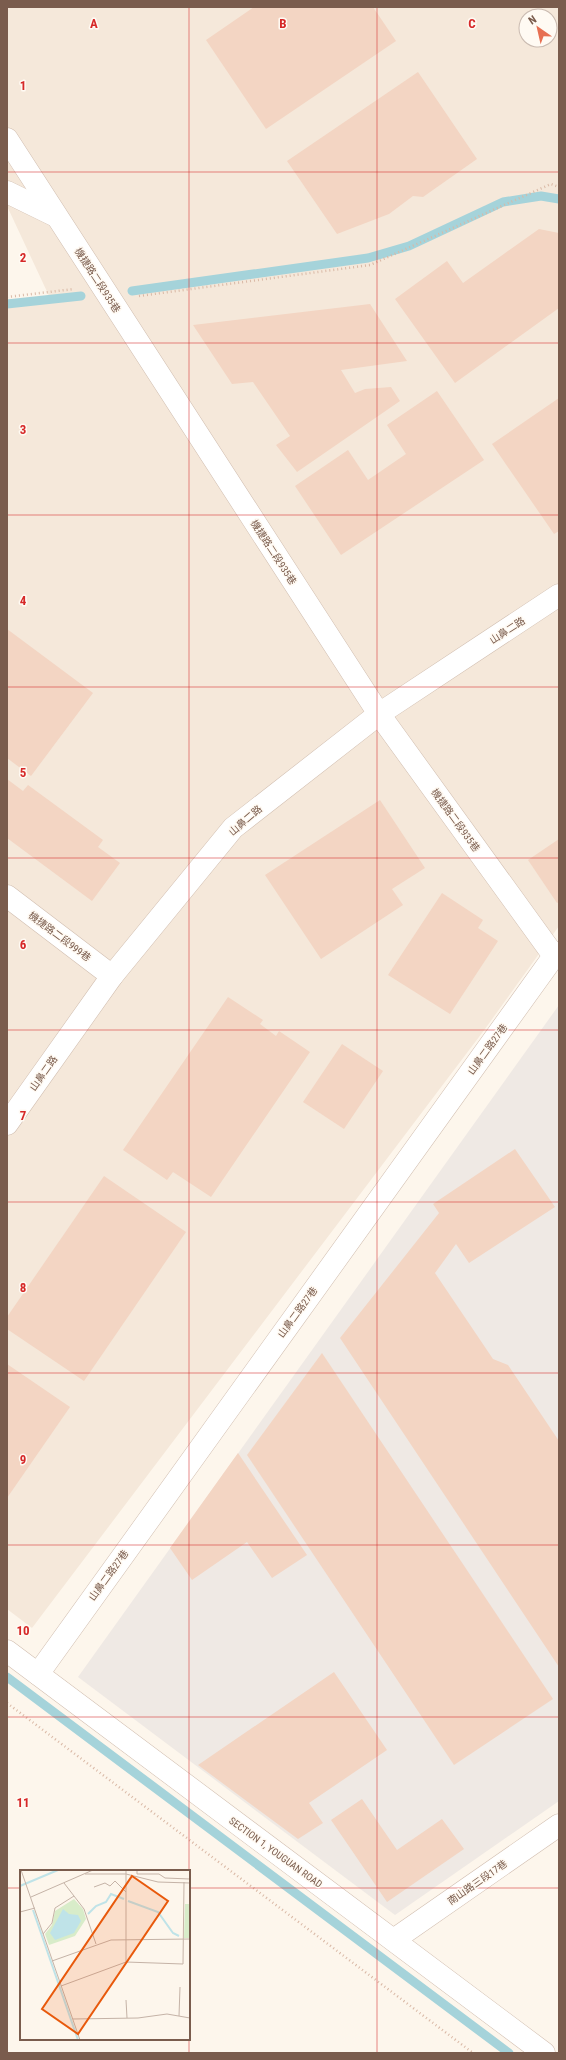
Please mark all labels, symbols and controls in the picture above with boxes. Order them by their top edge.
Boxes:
north arrow [518,8,558,48]
text: N [526,13,539,27]
text: A [90,16,98,31]
text: B [279,16,287,31]
text: C [468,16,476,31]
text: 1 [20,78,26,93]
street label: 機捷路二段935巷 [73,246,123,315]
text: 2 [20,250,27,265]
text: 3 [20,422,26,437]
street label: 機捷路二段935巷 [249,518,299,587]
text: 4 [20,593,27,608]
street label: 山鼻二路 [488,615,527,646]
text: 5 [20,765,27,780]
street label: 機捷路二段935巷 [429,787,482,854]
street label: 山鼻二路 [227,803,264,838]
street label: 機捷路二段999巷 [27,909,93,963]
text: 6 [20,937,27,952]
street label: 山鼻二路27巷 [465,1022,509,1077]
street label: 山鼻二路 [27,1054,59,1093]
text: 7 [20,1108,27,1123]
text: 8 [20,1280,26,1295]
street label: 山鼻二路27巷 [275,1285,319,1340]
text: 9 [20,1452,26,1467]
street label: 山鼻二路27巷 [86,1548,130,1603]
text: 10 [16,1623,30,1638]
text: 11 [16,1795,30,1810]
street label: SECTION 1, YOUGUAN ROAD [227,1815,325,1890]
street label: 南山路三段17巷 [446,1858,509,1907]
inset map [20,1870,190,2040]

